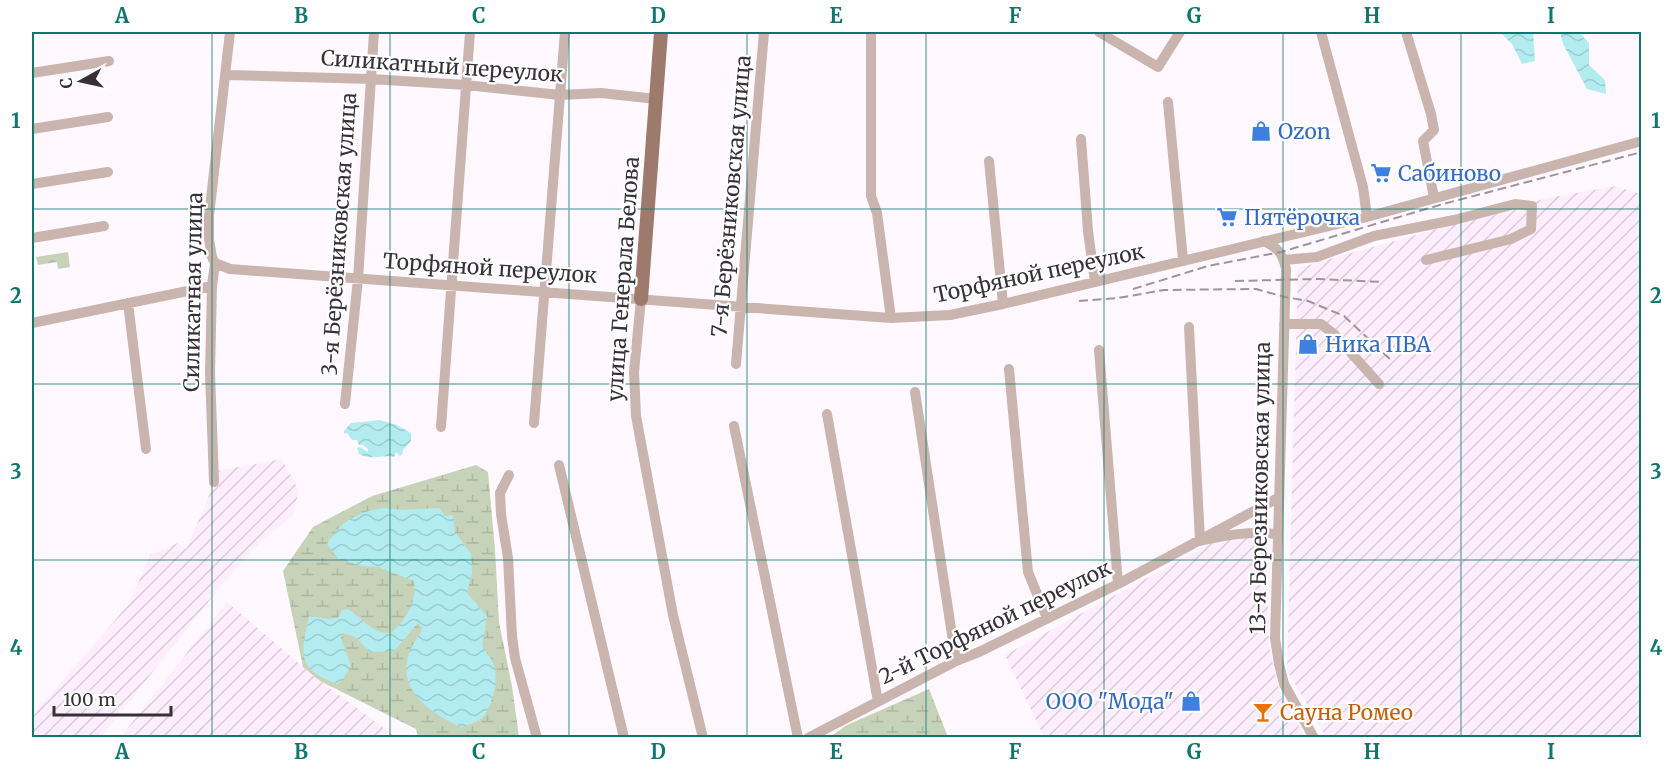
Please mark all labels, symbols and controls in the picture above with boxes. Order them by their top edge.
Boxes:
text: A [114,3,130,28]
text: B [294,3,308,28]
text: C [472,3,486,28]
text: D [650,3,666,28]
text: E [829,3,843,28]
text: F [1009,3,1022,28]
text: G [1187,3,1202,28]
text: H [1364,3,1380,28]
text: I [1547,3,1555,28]
street label: Силикатный переулок [320,44,564,88]
north arrow [51,51,111,111]
street label: 7-я Берёзниковская улица [705,54,757,338]
text: С [56,76,77,90]
street label: 3-я Берёзниковская улица [316,92,362,376]
text: 1 [11,108,21,133]
text: 1 [1651,108,1661,133]
place label: Ozon [1278,118,1331,145]
shop icon: Ozon [1249,119,1273,143]
street label: улица Генерала Белова [601,156,645,402]
place label: Сабиново [1398,160,1501,187]
supermarket icon: Сабиново [1369,161,1393,185]
street label: Силикатная улица [178,192,208,392]
place label: Пятёрочка [1244,204,1360,231]
supermarket icon: Пятёрочка [1215,205,1239,229]
street label: Торфяной переулок [931,238,1147,308]
street label: Торфяной переулок [382,247,598,289]
text: 2 [10,283,22,308]
text: 2 [1650,283,1662,308]
place label: Ника ПВА [1325,331,1431,358]
shop icon: Ника ПВА [1296,332,1320,356]
street label: 13-я Березниковская улица [1244,341,1276,635]
text: 3 [10,459,22,484]
text: 3 [1650,459,1662,484]
street label: 2-й Торфяной переулок [874,554,1116,690]
text: 4 [10,635,23,660]
text: 4 [1650,635,1663,660]
scale bar [54,679,171,717]
text: 100 m [63,688,116,711]
place label: ООО "Мода" [1046,688,1174,715]
shop icon: ООО "Мода" [1179,689,1203,713]
place label: Сауна Ромео [1280,699,1413,726]
bar icon: Сауна Ромео [1251,700,1275,724]
text: A [114,739,130,764]
text: B [294,739,308,764]
text: C [472,739,486,764]
text: D [650,739,666,764]
text: E [829,739,843,764]
text: F [1009,739,1022,764]
text: G [1187,739,1202,764]
text: H [1364,739,1380,764]
text: I [1547,739,1555,764]

